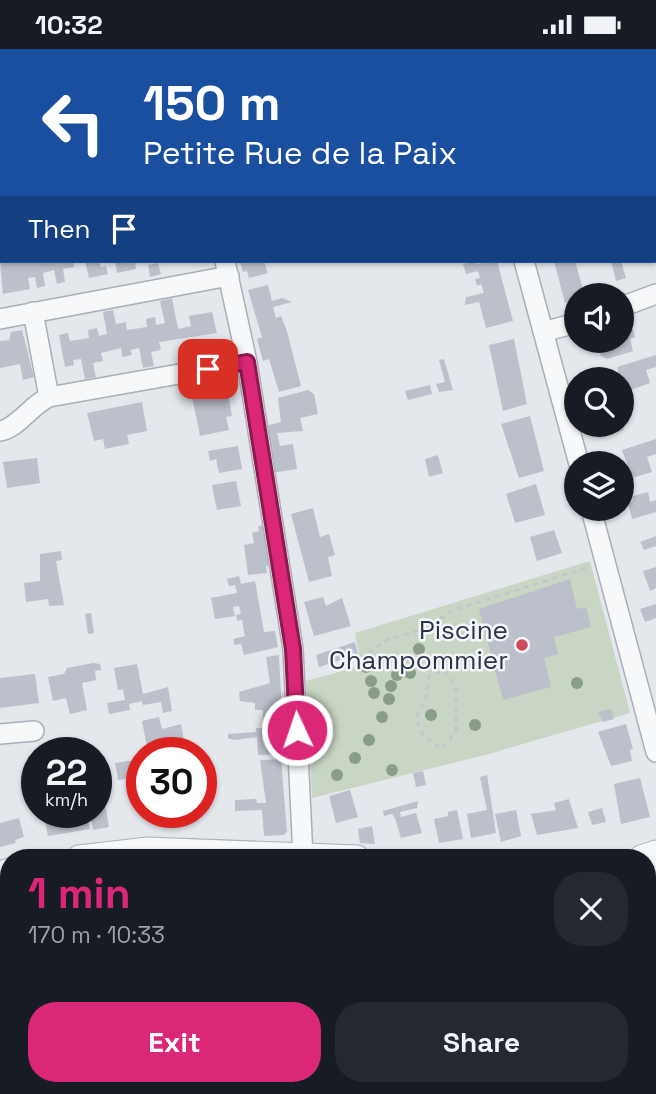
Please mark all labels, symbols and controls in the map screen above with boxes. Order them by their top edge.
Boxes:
text: 10:32 [35,8,103,42]
text: 150 m [143,72,281,134]
icon: left [28,77,119,168]
text: Petite Rue de la Paix [143,133,457,173]
icon: arrive [105,210,143,248]
text: Then [28,212,91,246]
map controls [564,283,634,521]
button: sound [564,283,634,353]
pin [178,339,238,399]
icon: arrive [189,350,227,388]
button: search [564,367,634,437]
button: layers [564,451,634,521]
place label: Piscine Champommier [329,613,508,677]
marker: Piscine Champommier [514,637,530,653]
position arrow [260,693,334,767]
speed limit sign: 30 [126,737,217,828]
text: 22 [46,751,87,795]
text: km/h [45,788,88,811]
text: 1 min [28,867,131,920]
button: close [554,872,628,946]
text: 170 m · 10:33 [28,920,165,950]
button: Exit [28,1002,321,1082]
button: Share [335,1002,628,1082]

